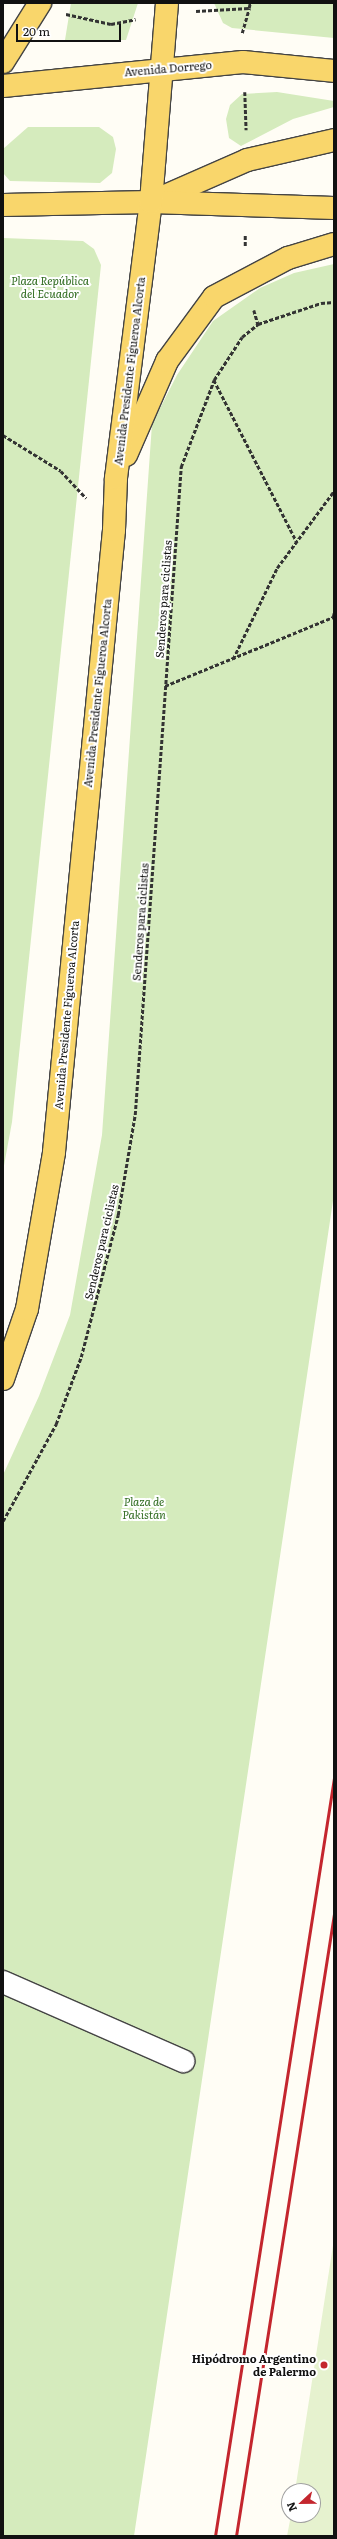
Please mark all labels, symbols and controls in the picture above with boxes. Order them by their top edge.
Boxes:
scale bar [18,16,123,42]
text: 20 m [23,22,50,40]
street label: Avenida Dorrego [124,58,212,78]
park label: Plaza República del Ecuador [11,274,89,300]
street label: Avenida Presidente Figueroa Alcorta [111,276,147,466]
street label: Senderos para ciclistas [152,540,174,658]
street label: Avenida Presidente Figueroa Alcorta [81,598,113,788]
street label: Senderos para ciclistas [129,863,151,981]
street label: Avenida Presidente Figueroa Alcorta [51,920,81,1110]
street label: Senderos para ciclistas [81,1183,121,1301]
park label: Plaza de Pakistán [122,1495,166,1521]
place label: Hipódromo Argentino de Palermo [192,2352,316,2378]
marker: Hipódromo Argentino de Palermo [319,2360,329,2370]
north arrow [281,2483,321,2523]
text: N [282,2500,300,2514]

